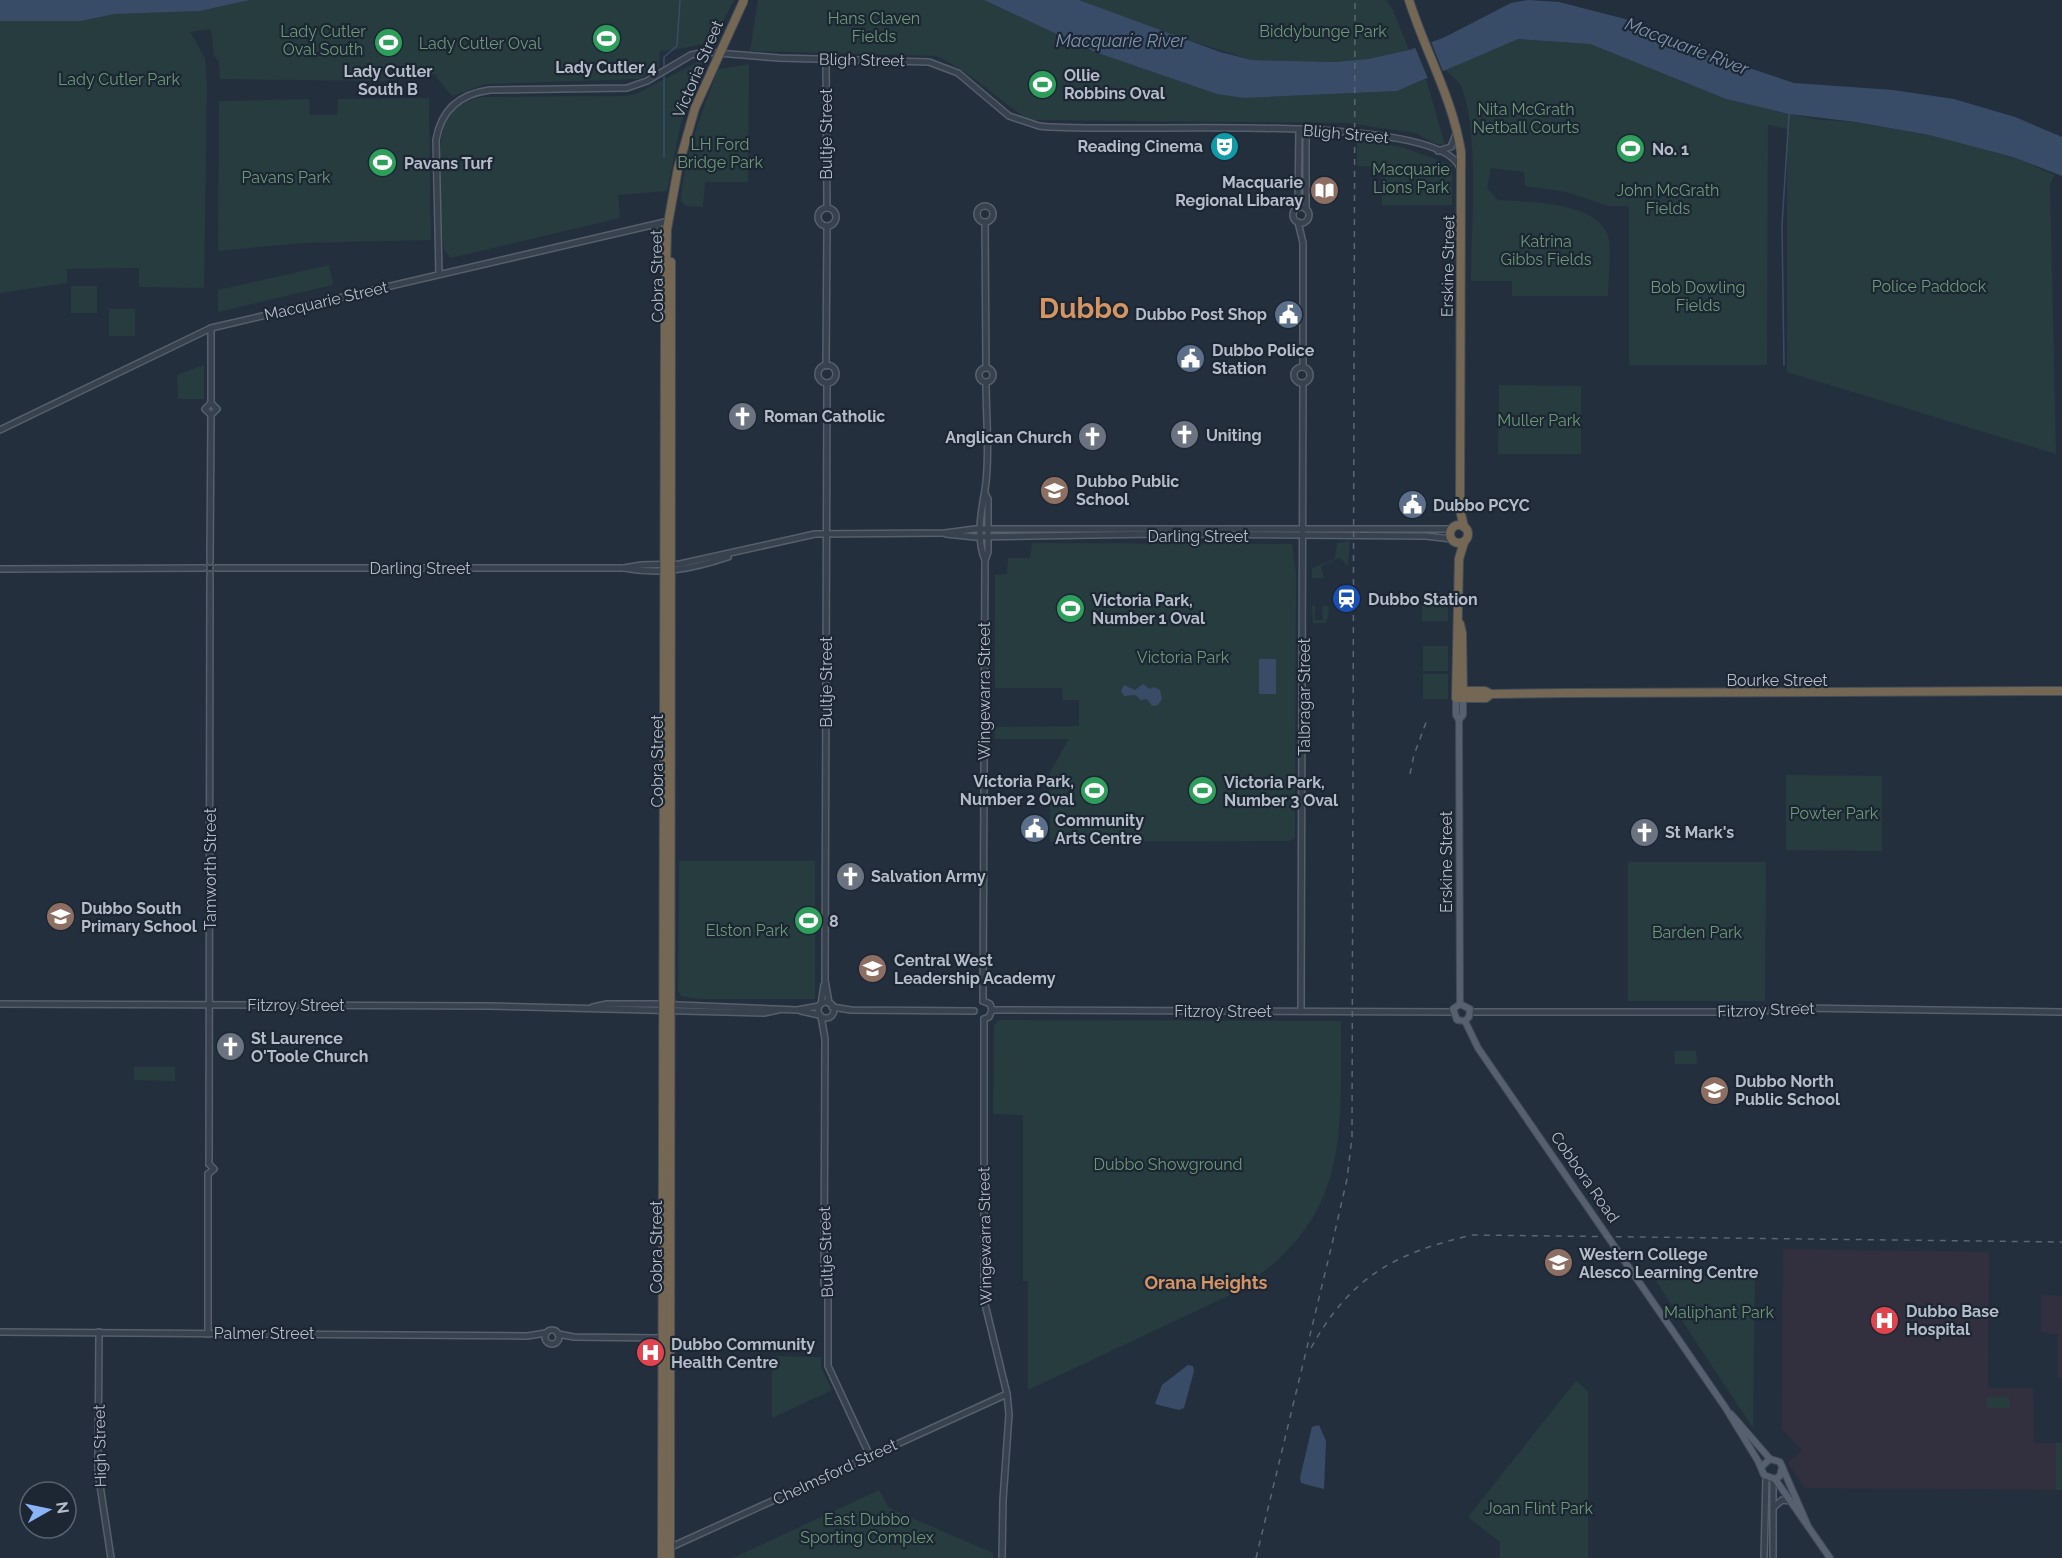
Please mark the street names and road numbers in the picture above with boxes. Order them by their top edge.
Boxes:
street label: Victoria Street [669,17,727,121]
street label: Bligh Street [819,50,906,70]
street label: Bultje Street [817,88,836,180]
street label: Bligh Street [1302,121,1390,147]
street label: Erskine Street [1438,214,1458,317]
street label: Cobra Street [647,229,667,323]
street label: Macquarie Street [262,277,390,324]
street label: Darling Street [1147,527,1249,546]
street label: Darling Street [369,559,471,578]
street label: Wingewarra Street [975,621,994,760]
street label: Bultje Street [817,636,836,728]
street label: Talbragar Street [1295,638,1314,756]
street label: Bourke Street [1726,671,1828,690]
street label: Cobra Street [648,714,667,808]
street label: Tamworth Street [201,807,220,930]
street label: Erskine Street [1437,810,1456,913]
street label: Fitzroy Street [247,996,345,1015]
street label: Fitzroy Street [1717,999,1816,1021]
street label: Fitzroy Street [1174,1002,1272,1021]
street label: Cobbora Road [1547,1128,1623,1226]
street label: Wingewarra Street [974,1166,996,1305]
street label: Cobra Street [647,1200,666,1294]
street label: Bultje Street [815,1205,837,1298]
street label: Palmer Street [214,1324,315,1343]
street label: High Street [90,1404,110,1488]
street label: Chelmsford Street [770,1435,901,1509]

